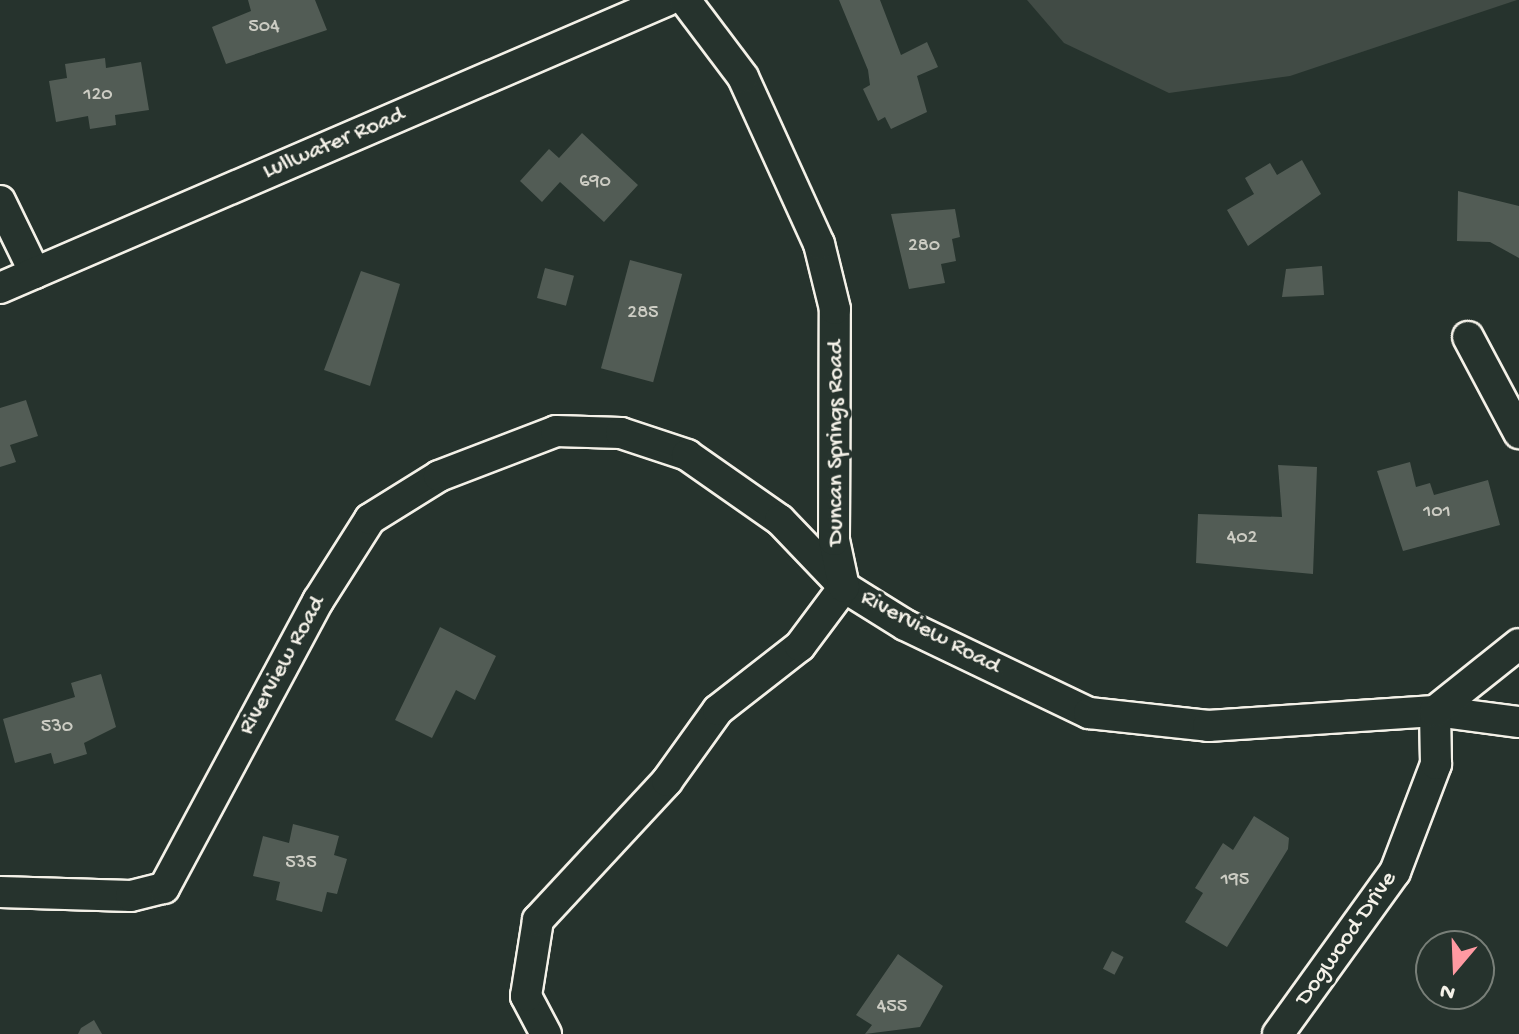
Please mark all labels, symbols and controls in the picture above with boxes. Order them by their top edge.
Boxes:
house number: 504 [248,15,280,39]
house number: 120 [83,83,113,107]
street label: Lullwater Road [259,101,409,187]
house number: 690 [579,170,611,194]
house number: 280 [908,234,940,258]
house number: 285 [627,301,659,325]
street label: Duncan Springs Road [823,340,851,546]
house number: 101 [1423,500,1451,524]
house number: 402 [1227,526,1257,550]
street label: Riverview Road [855,584,1005,682]
street label: Riverview Road [233,592,333,740]
house number: 530 [41,715,73,739]
house number: 535 [285,851,317,875]
street label: Dogwood Drive [1290,866,1404,1012]
house number: 195 [1221,868,1249,892]
north arrow [1415,930,1495,1010]
text: N [1437,976,1459,1005]
house number: 455 [877,995,907,1019]

